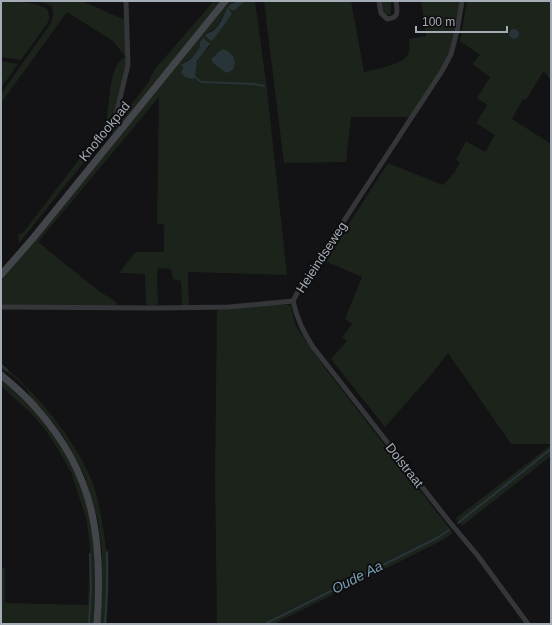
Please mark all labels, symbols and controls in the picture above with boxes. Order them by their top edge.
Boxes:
scale bar [416,8,507,34]
text: 100 m [422,15,455,29]
street label: Knoflookpad [76,99,133,164]
street label: Heieindseweg [293,219,350,296]
street label: Dolstraat [383,440,427,491]
water label: Oude Aa [329,557,385,597]

